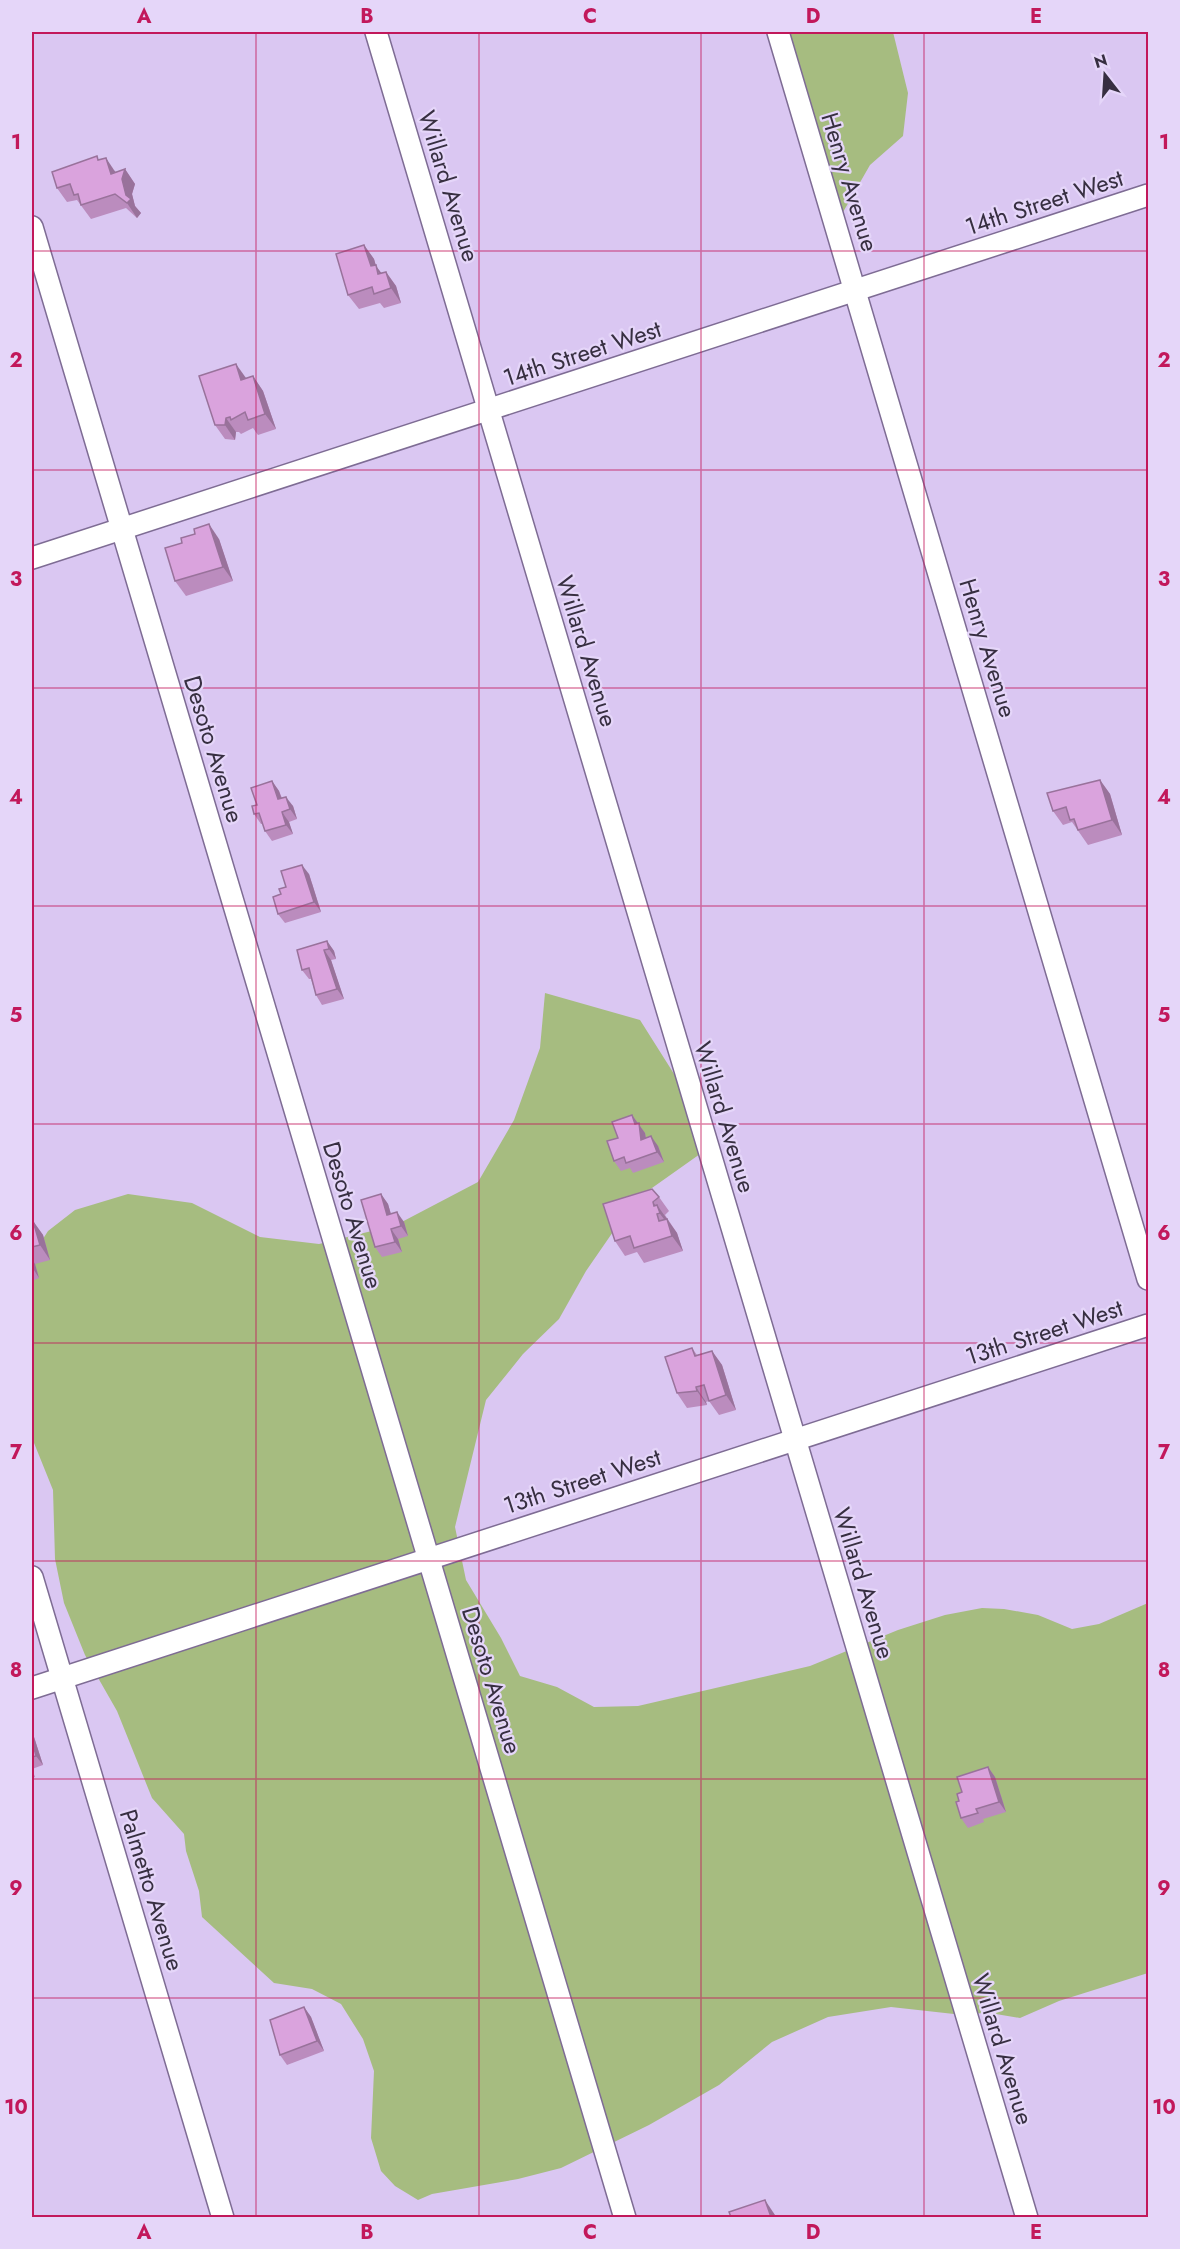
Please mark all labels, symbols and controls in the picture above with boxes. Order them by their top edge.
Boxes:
text: A [136,2,152,31]
text: B [360,2,374,31]
text: C [583,2,597,31]
text: D [806,2,820,31]
text: E [1030,2,1042,31]
north arrow [1075,45,1135,105]
text: N [1091,48,1110,74]
street label: Willard Avenue [409,106,489,266]
street label: Henry Avenue [812,108,888,256]
text: 1 [11,128,21,157]
text: 1 [1159,128,1169,157]
street label: 14th Street West [960,160,1128,244]
street label: 14th Street West [498,311,666,395]
text: 2 [9,346,23,375]
text: 2 [1157,346,1171,375]
text: 3 [10,565,22,594]
text: 3 [1158,565,1170,594]
street label: Willard Avenue [547,571,627,731]
street label: Henry Avenue [950,574,1026,722]
street label: Desoto Avenue [175,671,253,827]
text: 4 [9,783,23,812]
text: 4 [1157,783,1171,812]
text: 5 [10,1001,23,1030]
text: 5 [1158,1001,1171,1030]
street label: Willard Avenue [685,1037,765,1197]
street label: Desoto Avenue [314,1137,392,1293]
text: 6 [9,1219,23,1248]
text: 6 [1157,1219,1171,1248]
street label: 13th Street West [961,1290,1127,1374]
text: 7 [10,1438,23,1467]
text: 7 [1158,1438,1171,1467]
street label: 13th Street West [499,1439,665,1523]
street label: Willard Avenue [824,1503,904,1663]
street label: Desoto Avenue [453,1602,531,1758]
text: 8 [10,1656,22,1685]
text: 8 [1158,1656,1170,1685]
street label: Palmetto Avenue [111,1805,193,1975]
text: 9 [9,1874,23,1903]
text: 9 [1157,1874,1171,1903]
street label: Willard Avenue [963,1969,1043,2129]
text: 10 [4,2093,28,2122]
text: 10 [1152,2093,1176,2122]
text: A [136,2218,152,2247]
text: B [360,2218,374,2247]
text: C [583,2218,597,2247]
text: D [806,2218,820,2247]
text: E [1030,2218,1042,2247]

